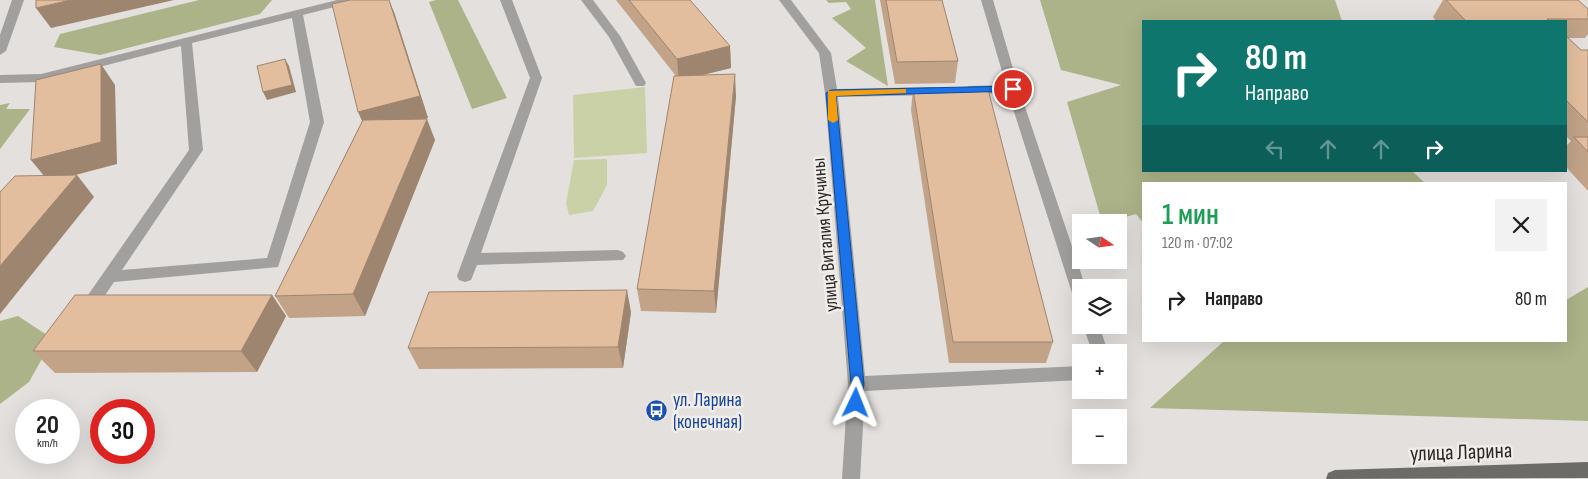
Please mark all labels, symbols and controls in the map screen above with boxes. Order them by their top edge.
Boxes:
text: 80 m [1245,37,1307,80]
icon: right [1162,40,1227,105]
pin [992,68,1034,110]
icon: arrive [999,75,1027,103]
text: Направо [1245,80,1309,107]
icon: left [1261,135,1289,163]
icon: ahead [1314,135,1342,163]
icon: ahead [1367,135,1395,163]
icon: right [1420,135,1448,163]
street label: улица Виталия Кручины [807,157,844,313]
text: 1 мин [1162,197,1219,233]
button: close [1495,199,1547,251]
north arrow [1072,214,1128,269]
map controls [1072,214,1127,464]
text: 120 m · 07:02 [1162,234,1233,253]
button: layers [1072,279,1127,334]
icon: right [1162,286,1190,314]
text: Направо [1205,288,1263,311]
text: 80 m [1515,288,1547,311]
button: + [1072,344,1127,399]
position arrow [829,376,881,428]
place label: ул. Ларина (конечная) [673,389,742,434]
bus stop icon: ул. Ларина (конечная) [645,398,669,422]
speed limit sign: 30 [90,399,155,464]
button: − [1072,409,1127,464]
text: 20 [36,410,59,441]
text: km/h [37,436,58,451]
street label: улица Ларина [1409,437,1513,468]

